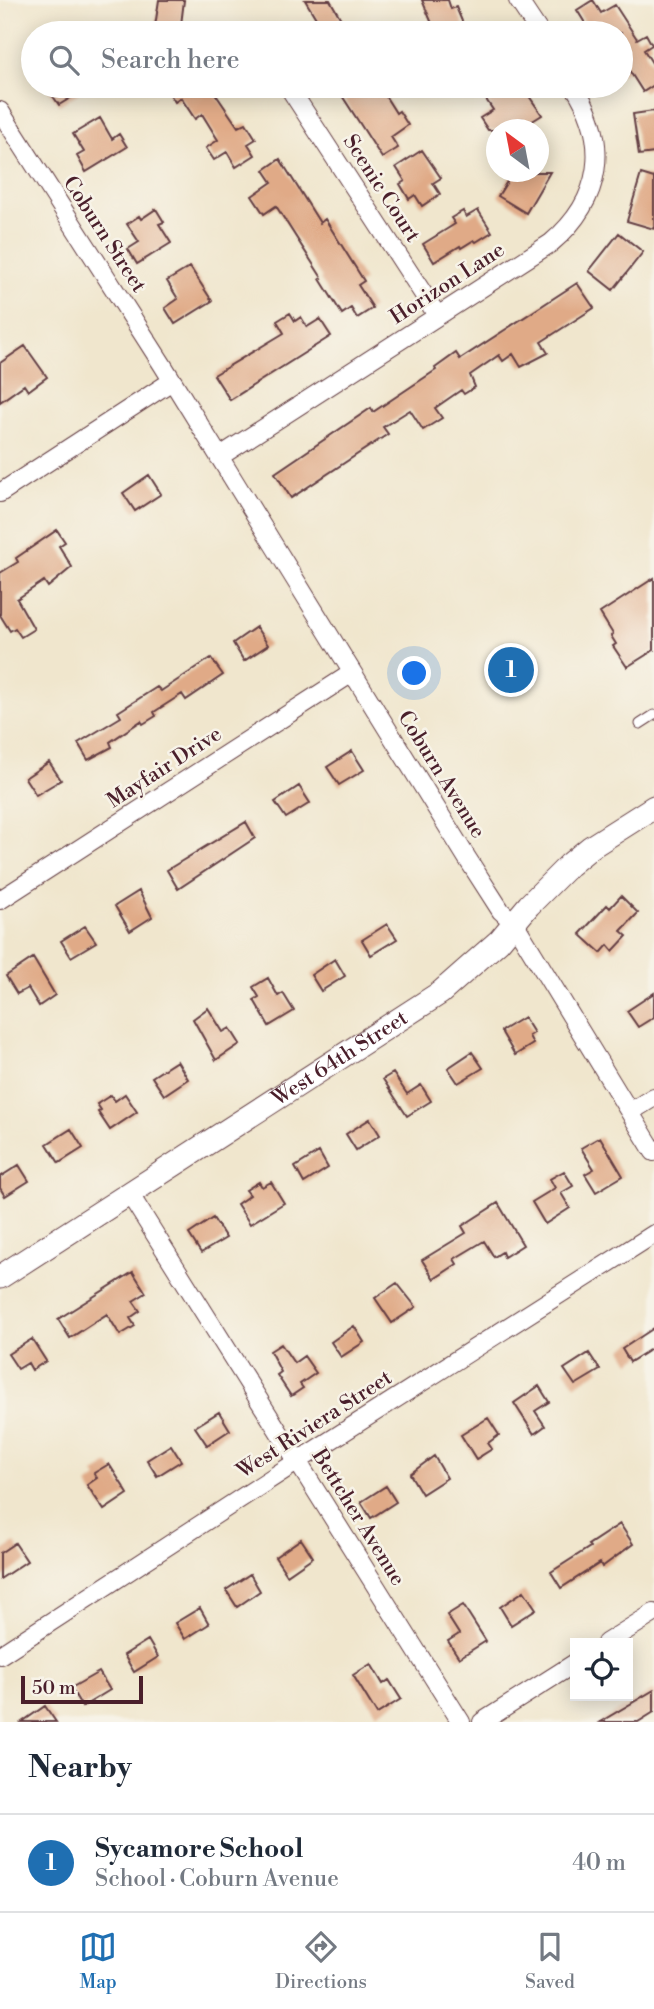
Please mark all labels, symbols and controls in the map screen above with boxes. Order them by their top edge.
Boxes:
search box [21,21,633,98]
icon: search [45,41,83,79]
text: Search here [101,44,240,76]
north arrow [486,119,549,182]
street label: Scenic Court [337,130,426,248]
street label: Coburn Street [57,171,152,298]
street label: Horizon Lane [385,237,510,331]
pin: 1 [488,644,534,696]
your location [397,656,431,690]
street label: Coburn Avenue [392,706,491,843]
street label: Mayfair Drive [102,721,227,814]
street label: West 64th Street [266,1005,413,1113]
street label: West Riviera Street [231,1365,398,1485]
street label: Bettcher Avenue [305,1444,411,1591]
map controls [570,1638,633,1701]
button: locate [570,1638,633,1701]
scale bar [21,1673,144,1705]
text: 50 m [32,1676,76,1700]
text: Nearby [28,1749,132,1787]
text: Sycamore School [95,1833,303,1865]
text: 1 [45,1849,57,1877]
text: 40 m [572,1849,626,1877]
text: School · Coburn Avenue [95,1865,339,1893]
tab: Map [79,1928,117,1994]
tab: Directions [275,1928,367,1994]
tab: Saved [525,1928,575,1994]

